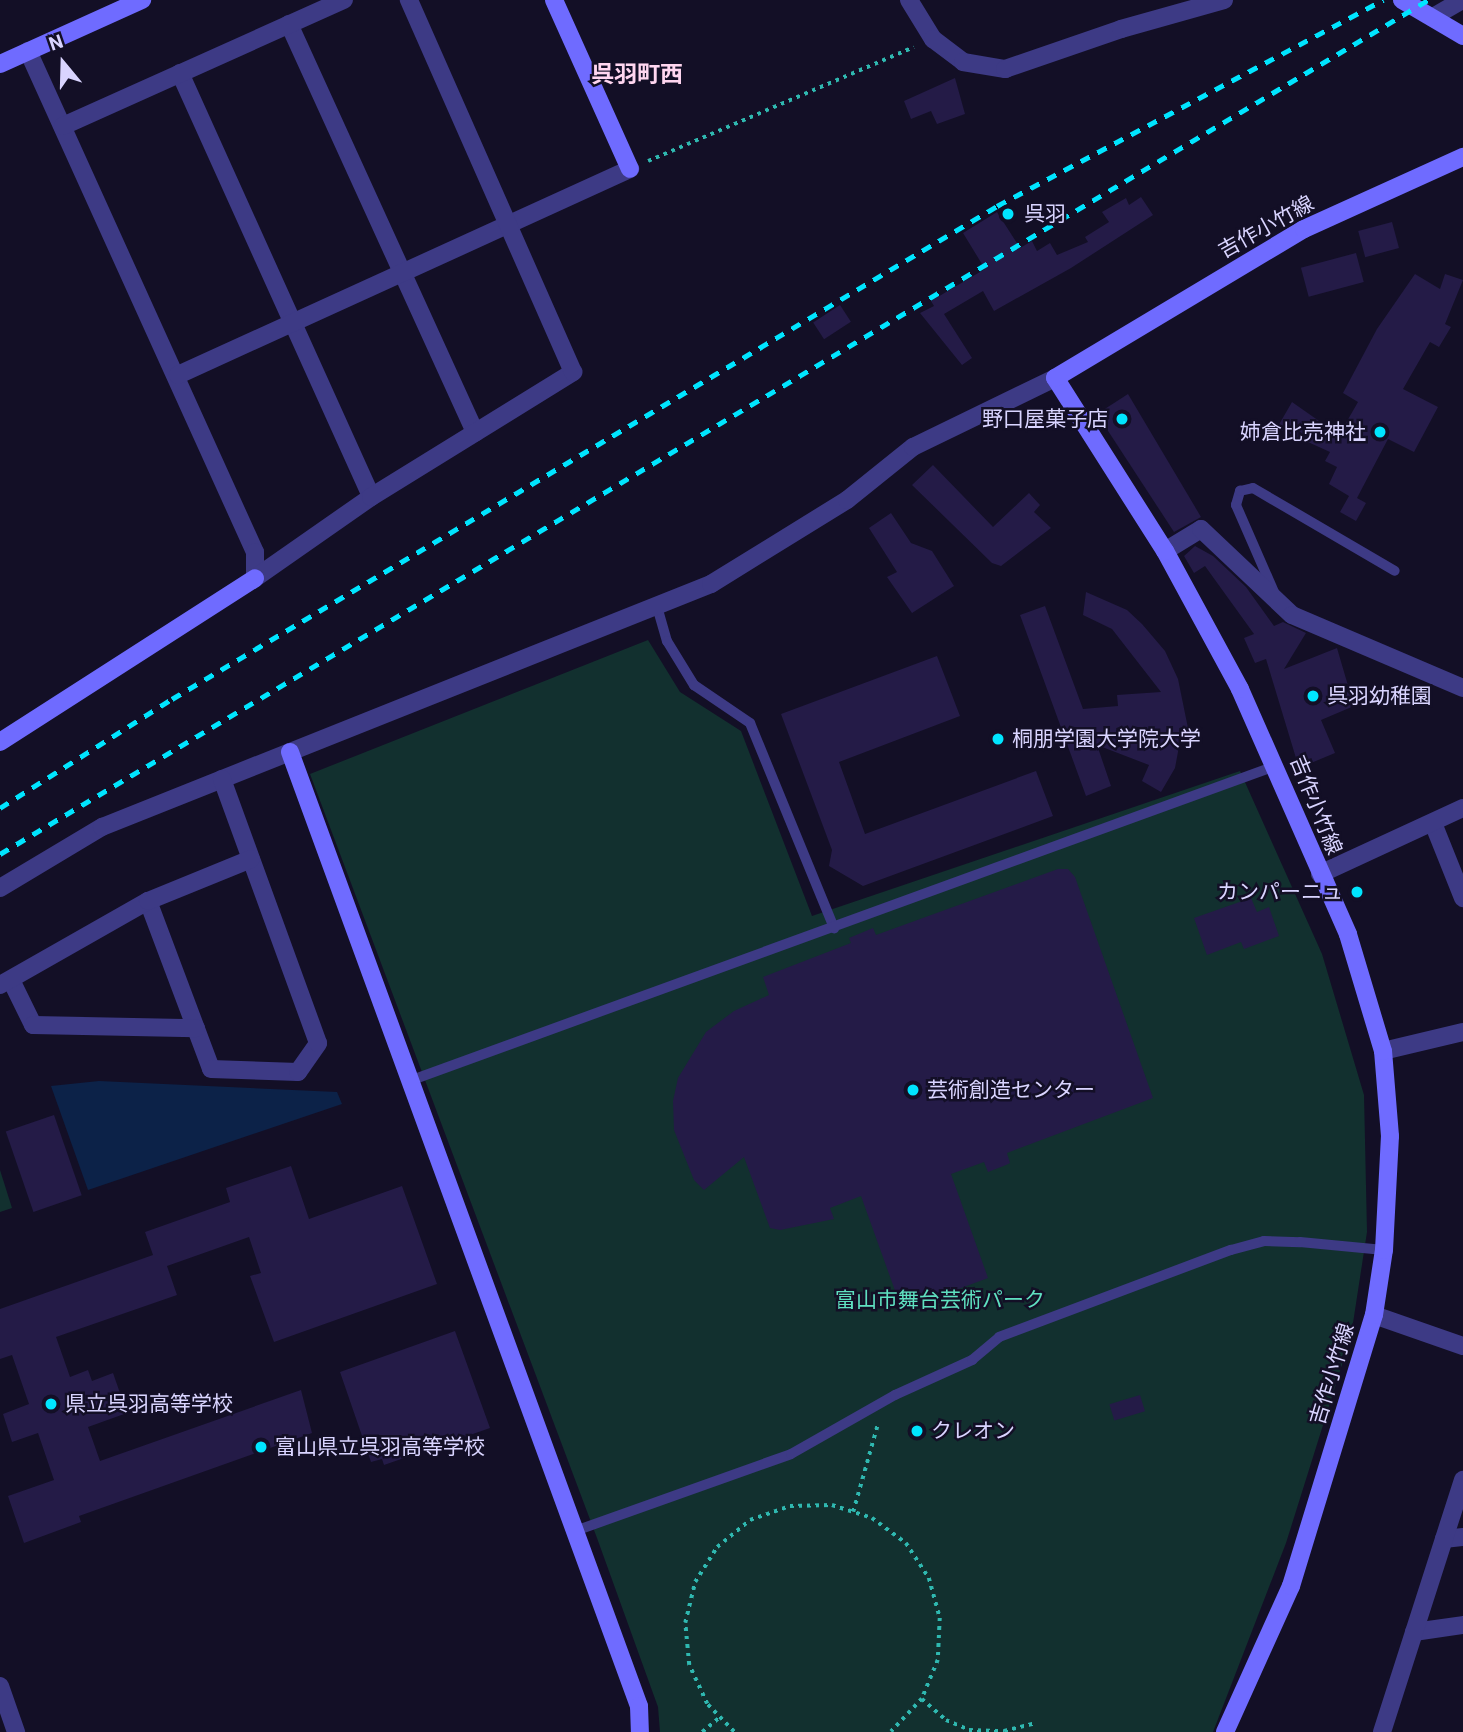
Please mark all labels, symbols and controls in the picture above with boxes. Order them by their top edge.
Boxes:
north arrow [28,28,98,98]
text: N [46,30,66,56]
district label: 呉羽町西 [591,61,683,89]
street label: 吉作小竹線 [1214,191,1318,263]
place label: 呉羽 [1024,201,1066,227]
marker: 呉羽 [998,204,1018,224]
place label: 野口屋菓子店 [982,406,1108,432]
marker: 野口屋菓子店 [1114,411,1130,427]
place label: 姉倉比売神社 [1240,419,1366,445]
marker: 姉倉比売神社 [1372,424,1388,440]
place label: 呉羽幼稚園 [1327,683,1432,709]
marker: 呉羽幼稚園 [1305,688,1321,704]
place label: 桐朋学園大学院大学 [1012,726,1201,752]
marker: 桐朋学園大学院大学 [990,731,1006,747]
street label: 吉作小竹線 [1285,752,1347,858]
place label: カンパーニュ [1217,879,1343,905]
marker: カンパーニュ [1349,884,1365,900]
place label: 芸術創造センター [927,1077,1095,1103]
marker: 芸術創造センター [905,1082,921,1098]
park label: 富山市舞台芸術パーク [835,1287,1045,1313]
street label: 吉作小竹線 [1305,1320,1359,1428]
place label: 県立呉羽高等学校 [65,1391,233,1417]
marker: 県立呉羽高等学校 [43,1396,59,1412]
place label: クレオン [931,1418,1015,1444]
marker: クレオン [909,1423,925,1439]
place label: 富山県立呉羽高等学校 [275,1434,485,1460]
marker: 富山県立呉羽高等学校 [253,1439,269,1455]

